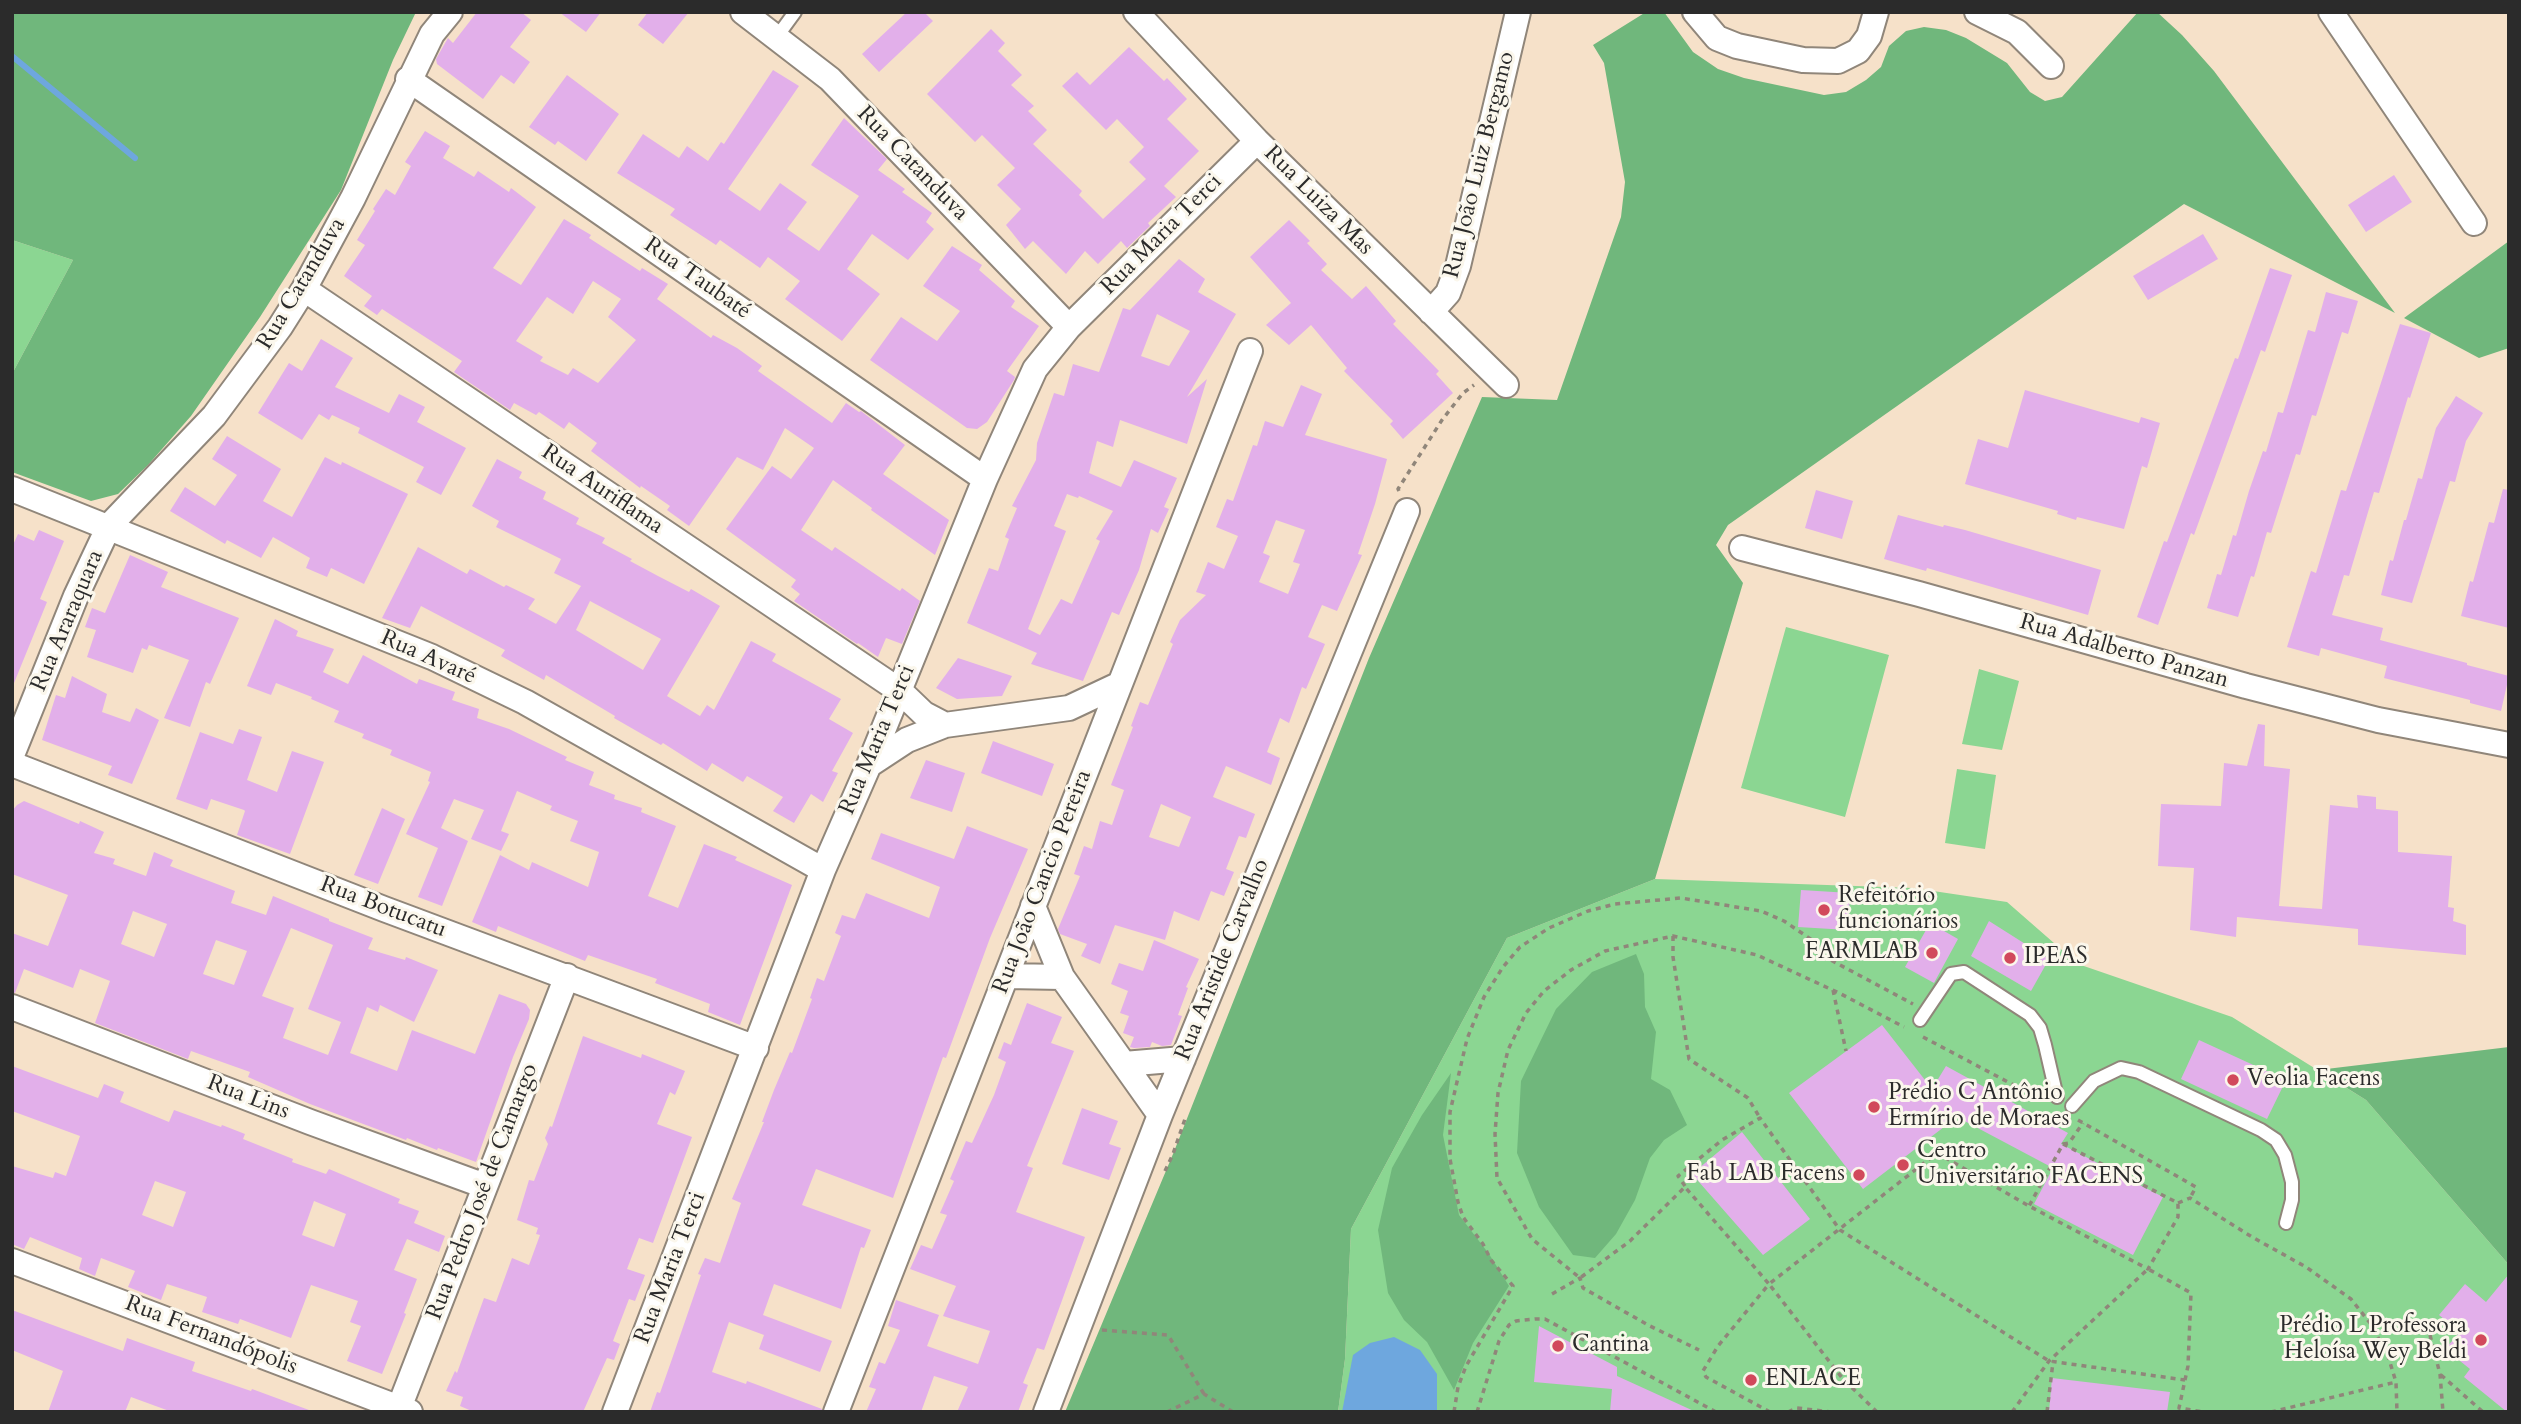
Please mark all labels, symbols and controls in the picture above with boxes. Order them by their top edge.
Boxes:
street label: Rua João Luiz Bergamo [1439,49,1521,281]
street label: Rua Catanduva [850,101,974,227]
street label: Rua Luiza Mas [1258,141,1378,261]
street label: Rua Maria Terci [1096,169,1228,301]
street label: Rua Catanduva [252,213,352,355]
street label: Rua Taubaté [638,232,756,326]
street label: Rua Auriflama [536,439,668,541]
street label: Rua Araraquara [26,546,110,696]
street label: Rua Adalberto Panzan [2016,609,2232,695]
street label: Rua Avaré [376,625,480,691]
street label: Rua Maria Terci [834,661,922,819]
street label: Rua João Cancio Pereira [988,766,1098,998]
street label: Rua Aristide Carvalho [1170,855,1276,1065]
street label: Rua Botucatu [316,871,450,945]
place label: Refeitório funcionários [1838,883,1958,937]
marker: Refeitório funcionários [1816,902,1832,918]
place label: FARMLAB [1805,939,1918,967]
place label: IPEAS [2024,944,2088,972]
marker: FARMLAB [1924,945,1940,961]
marker: IPEAS [2002,950,2018,966]
street label: Rua Pedro José de Camargo [421,1060,545,1324]
place label: Veolia Facens [2247,1066,2380,1094]
street label: Rua Lins [203,1070,293,1126]
marker: Veolia Facens [2225,1072,2241,1088]
place label: Prédio C Antônio Ermírio de Moraes [1888,1080,2069,1134]
marker: Prédio C Antônio Ermírio de Moraes [1866,1099,1882,1115]
place label: Centro Universitário FACENS [1917,1138,2143,1192]
marker: Centro Universitário FACENS [1895,1157,1911,1173]
place label: Fab LAB Facens [1687,1161,1845,1189]
marker: Fab LAB Facens [1851,1167,1867,1183]
street label: Rua Maria Terci [629,1188,713,1348]
street label: Rua Fernandópolis [121,1290,301,1382]
place label: Prédio L Professora Heloísa Wey Beldi [2279,1313,2467,1367]
place label: Cantina [1572,1332,1649,1360]
marker: Prédio L Professora Heloísa Wey Beldi [2473,1332,2489,1348]
marker: Cantina [1550,1338,1566,1354]
place label: ENLACE [1765,1366,1861,1394]
marker: ENLACE [1743,1372,1759,1388]

